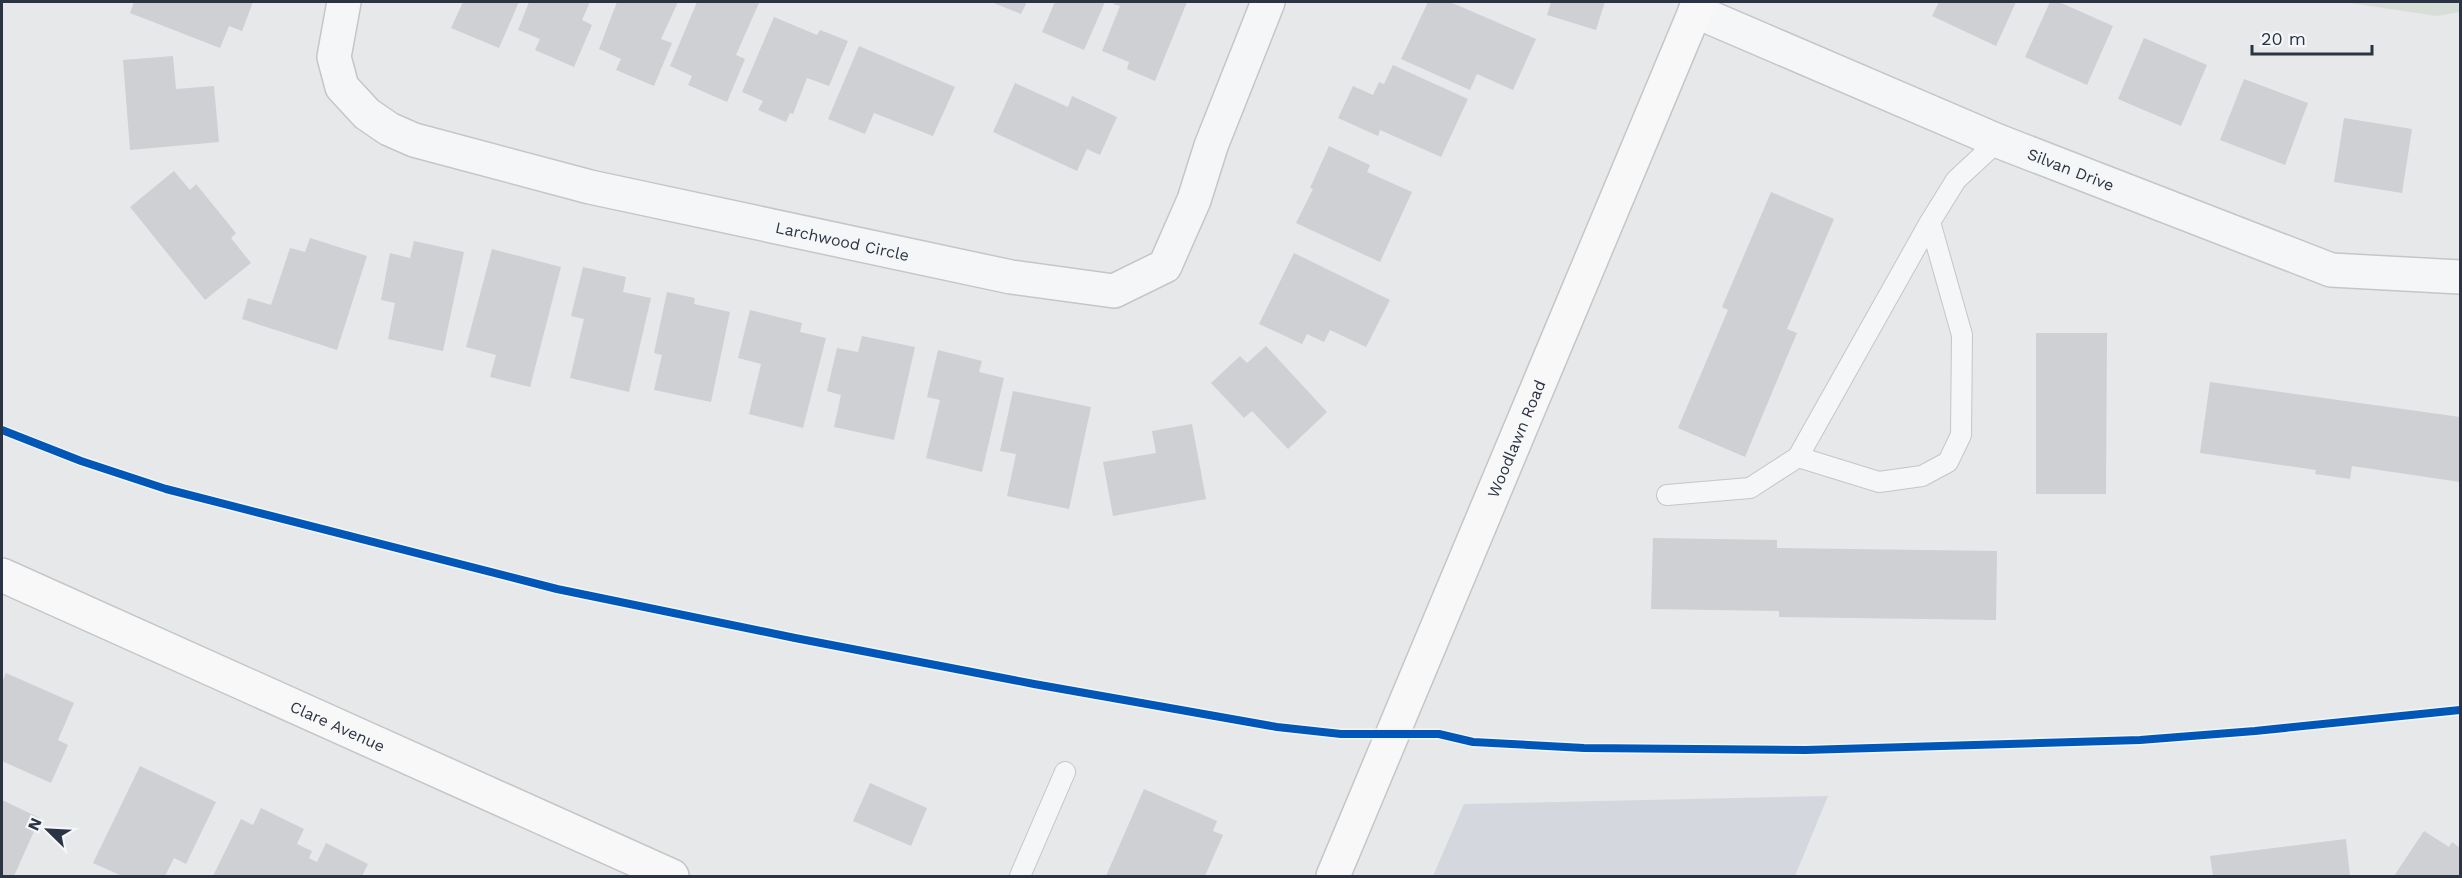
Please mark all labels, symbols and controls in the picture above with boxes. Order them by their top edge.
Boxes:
scale bar [2252,18,2372,56]
text: 20 m [2261,28,2306,49]
street label: Silvan Drive [2025,144,2117,195]
street label: Larchwood Circle [774,217,911,264]
street label: Woodlawn Road [1483,377,1549,500]
street label: Clare Avenue [287,696,388,755]
north arrow [18,800,78,860]
text: N [24,815,46,833]

